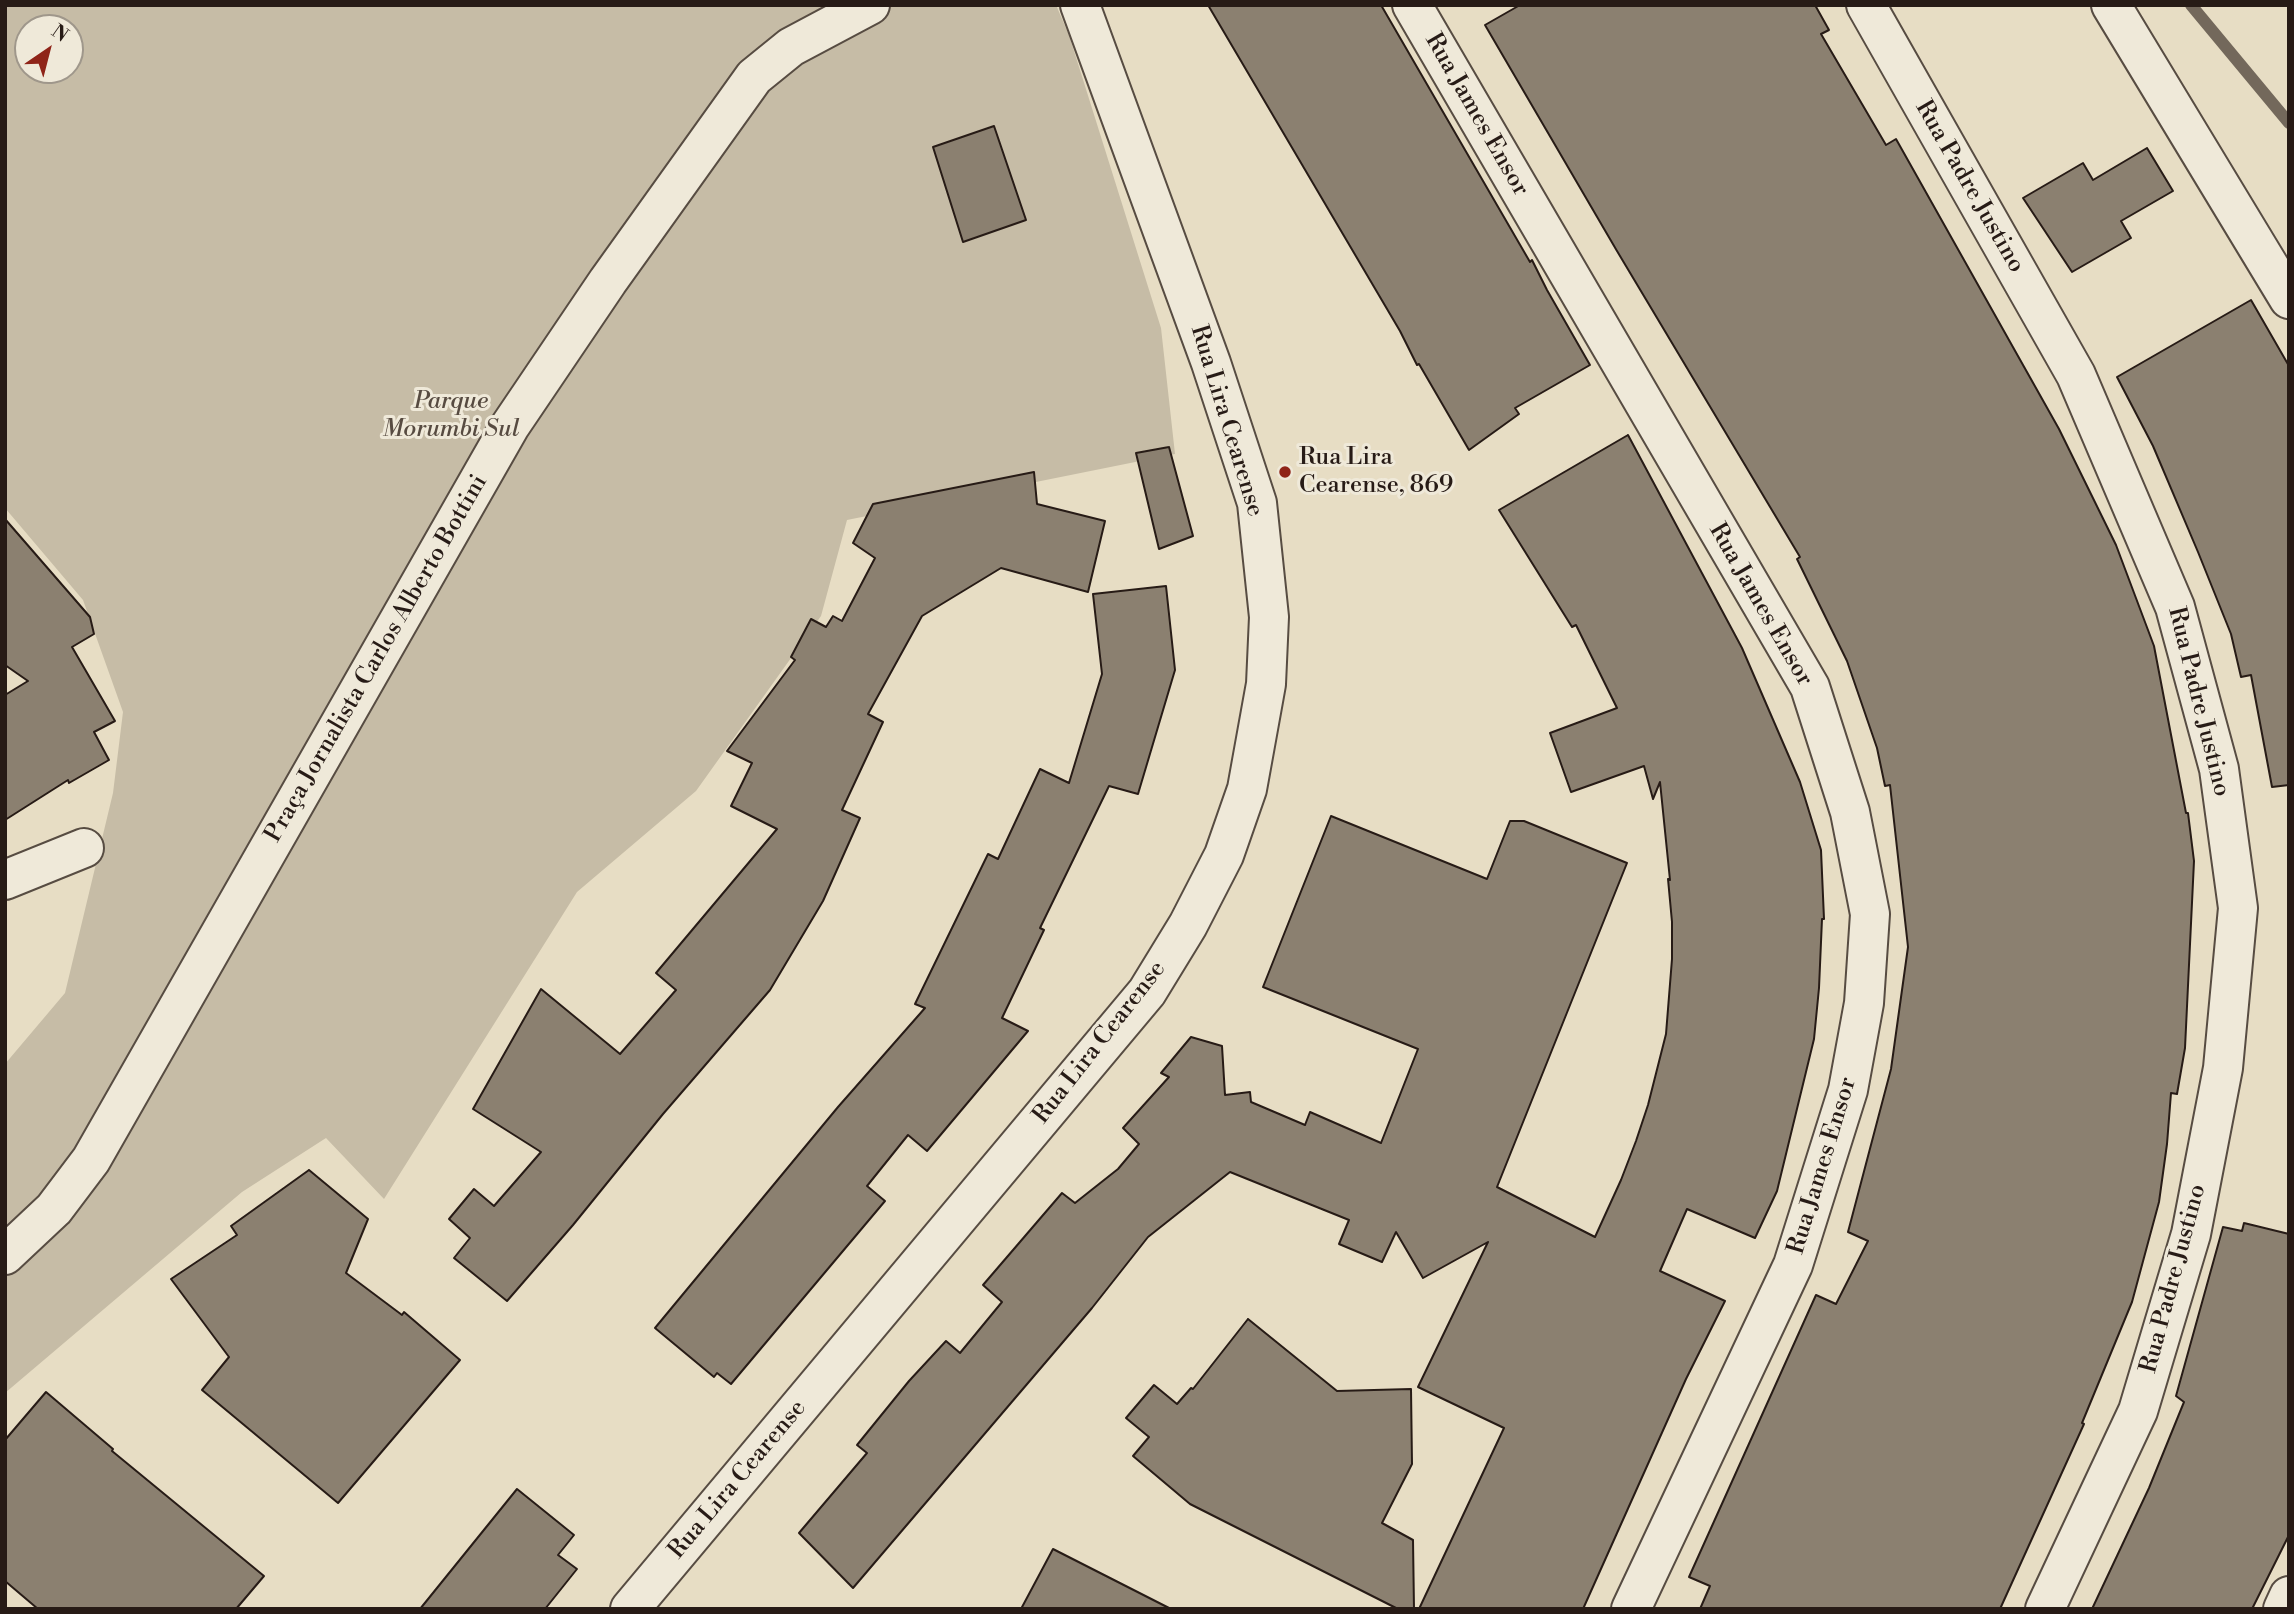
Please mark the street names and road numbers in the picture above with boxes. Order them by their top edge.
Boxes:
street label: Rua James Ensor [1418,28,1534,202]
street label: Rua Padre Justino [1908,96,2030,278]
street label: Rua Lira Cearense [1183,322,1269,520]
street label: Praça Jornalista Carlos Alberto Bottini [260,470,494,848]
street label: Rua James Ensor [1702,518,1818,692]
street label: Rua Padre Justino [2161,604,2235,800]
street label: Rua Lira Cearense [1028,956,1172,1130]
street label: Rua James Ensor [1782,1074,1864,1258]
street label: Rua Padre Justino [2135,1181,2213,1377]
street label: Rua Lira Cearense [663,1395,813,1565]

